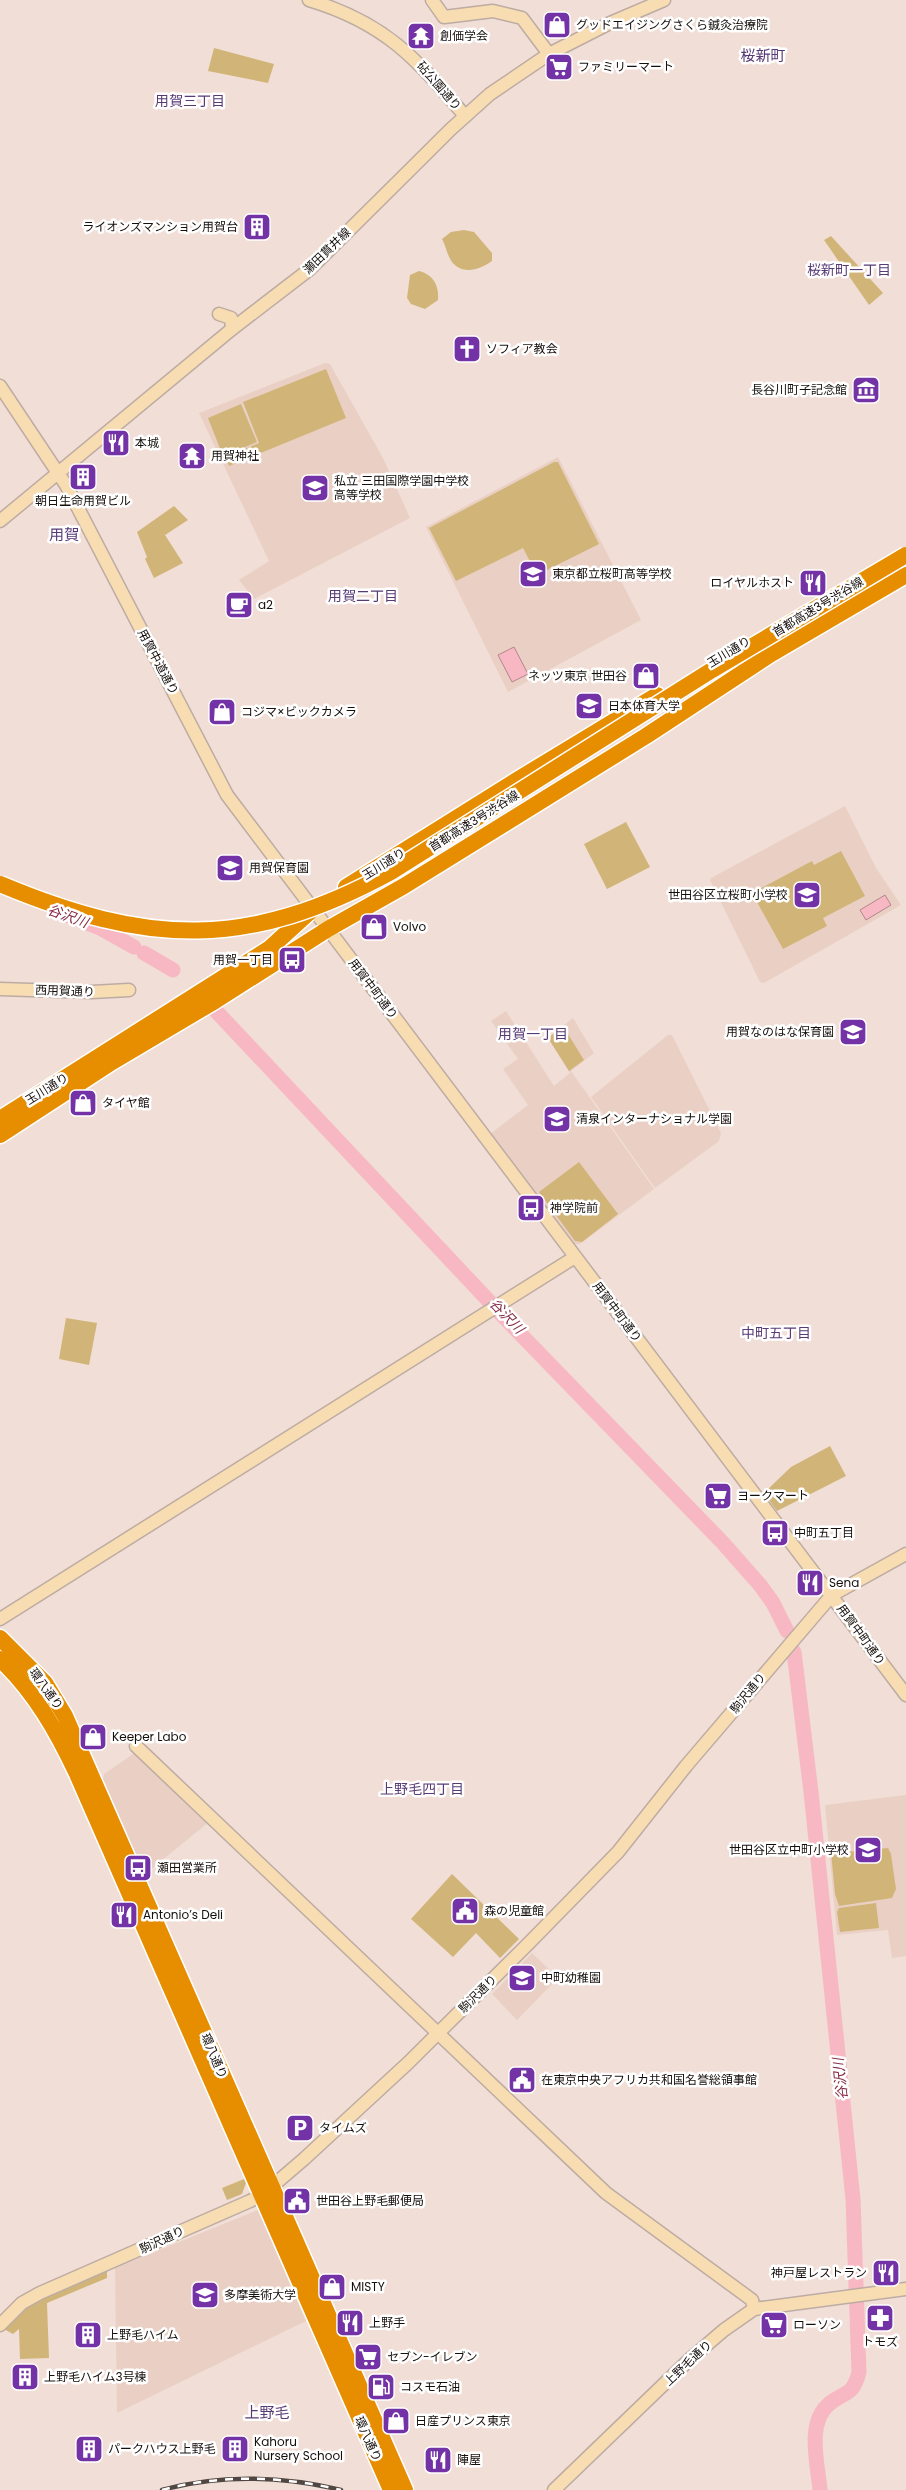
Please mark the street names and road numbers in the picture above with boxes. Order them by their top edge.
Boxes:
street label: 砧公園通り [413,57,465,114]
street label: 瀬田貫井線 [299,224,354,278]
street label: 首都高速3号渋谷線 [769,573,866,640]
street label: 用賀中道通り [134,626,183,698]
street label: 玉川通り [704,632,754,671]
street label: 首都高速3号渋谷線 [426,786,522,855]
street label: 玉川通り [359,844,409,884]
street label: 用賀中町通り [345,955,402,1023]
street label: 西用賀通り [35,981,95,1000]
street label: 玉川通り [22,1069,72,1109]
street label: 用賀中町通り [589,1278,646,1346]
street label: 用賀中町通り [833,1601,889,1669]
street label: 環八通り [25,1664,67,1713]
street label: 駒沢通り [726,1669,769,1717]
street label: 駒沢通り [455,1971,501,2017]
street label: 環八通り [197,2030,232,2081]
street label: 駒沢通り [136,2222,187,2257]
street label: 上野毛通り [660,2336,715,2389]
street label: 環八通り [351,2413,386,2464]

